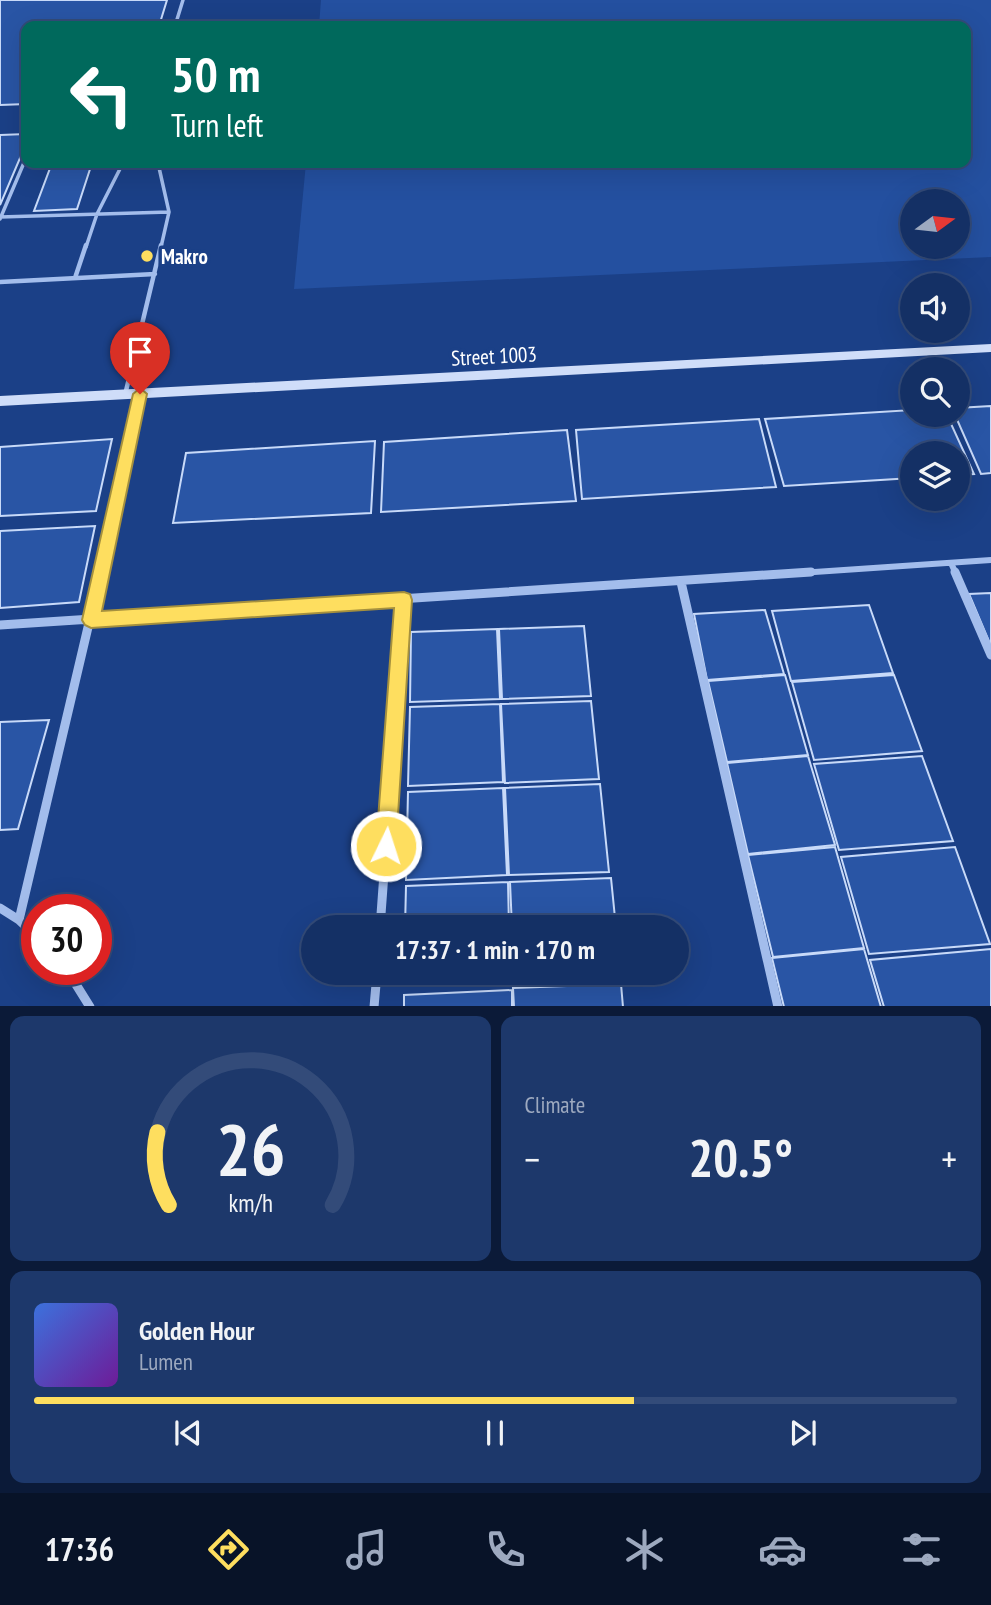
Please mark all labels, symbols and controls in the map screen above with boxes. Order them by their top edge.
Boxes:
text: 50 m [171,42,260,106]
icon: left [56,49,147,140]
text: Turn left [171,104,263,146]
north arrow [900,189,970,259]
map controls [900,189,970,511]
place label: Makro [161,243,208,270]
marker: Makro [139,248,155,264]
button: sound [900,273,970,343]
pin [110,322,170,394]
icon: arrive [121,333,159,371]
street label: Street 1003 [450,340,538,372]
button: search [900,357,970,427]
button: layers [900,441,970,511]
position arrow [349,809,423,883]
speed limit sign: 30 [21,894,112,985]
text: 17:37 · 1 min · 170 m [395,933,595,966]
text: Climate [525,1090,585,1119]
text: 26 [215,1101,285,1195]
text: 20.5° [688,1124,793,1191]
text: − [525,1134,540,1183]
text: + [941,1134,957,1183]
text: km/h [228,1186,272,1218]
text: Golden Hour [139,1314,254,1347]
text: Lumen [139,1347,193,1376]
icon: previous [169,1414,207,1452]
icon: pause [476,1414,514,1452]
icon: next [784,1414,822,1452]
icon: directions [204,1525,253,1574]
icon: music [342,1525,391,1574]
icon: phone [481,1525,530,1574]
icon: climate [620,1525,669,1574]
icon: car [758,1525,807,1574]
icon: filters [897,1525,946,1574]
text: 17:36 [45,1528,114,1570]

